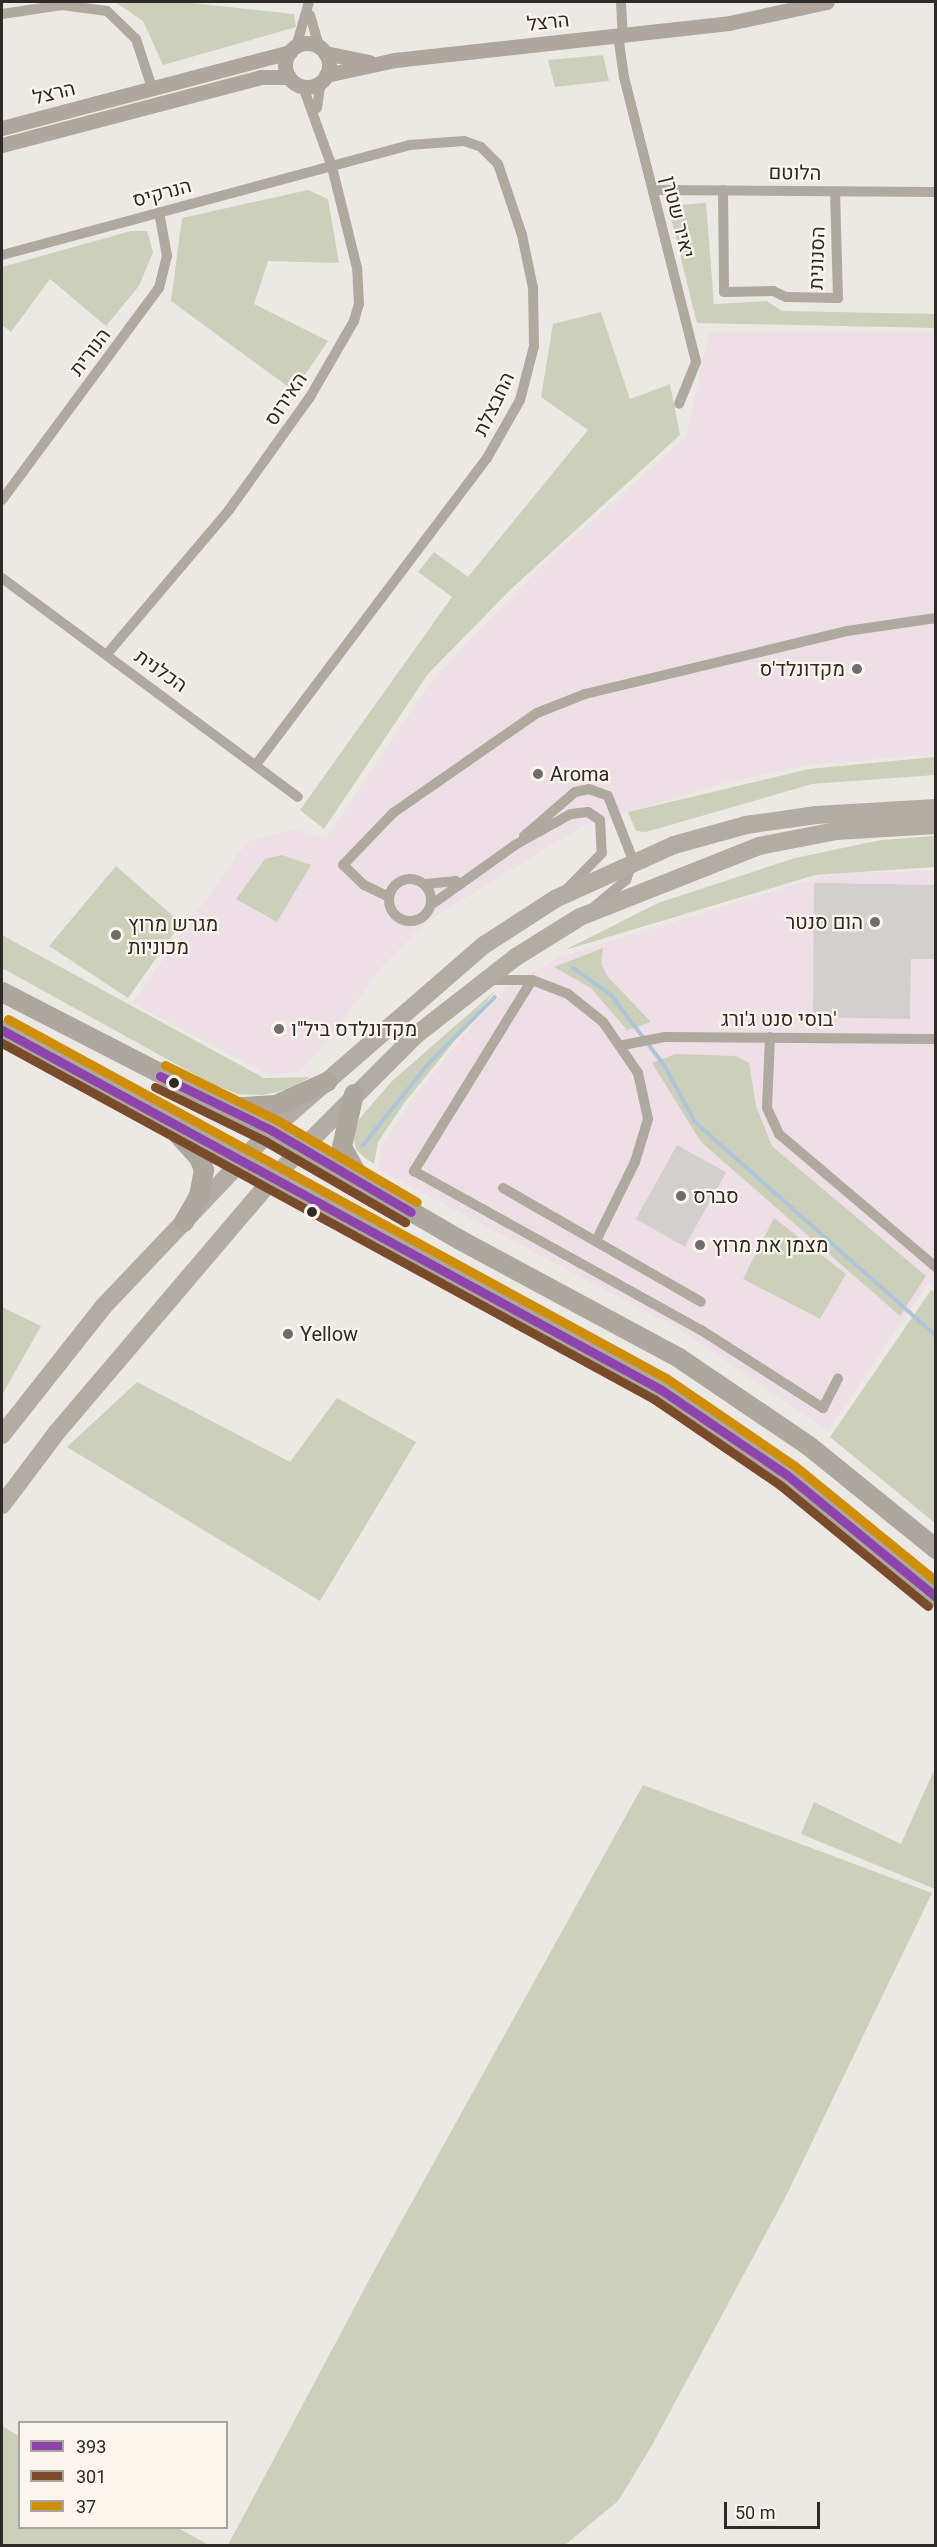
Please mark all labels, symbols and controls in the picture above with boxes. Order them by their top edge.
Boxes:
street label: הרצל [525,8,571,36]
street label: הרצל [30,76,78,110]
street label: הלוטם [768,161,822,185]
street label: הנרקיס [130,174,194,212]
street label: יאיר שטרן [656,174,700,260]
street label: הסנונית [804,226,830,290]
street label: הנורית [64,324,116,380]
street label: האירוס [260,368,312,430]
street label: החבצלת [468,368,520,440]
street label: הכלנית [130,644,192,698]
place label: מקדונלד'ס [759,657,845,681]
marker: מקדונלד'ס [850,662,864,676]
place label: Aroma [550,762,609,786]
marker: Aroma [531,767,545,781]
place label: הום סנטר [786,910,863,934]
place label: מגרש מרוץ מכוניות [128,912,218,959]
marker: הום סנטר [868,915,882,929]
marker: מגרש מרוץ מכוניות [109,928,123,942]
street label: בוסי סנט ג'ורג' [721,1007,837,1031]
place label: מקדונלדס ביל"ו [291,1017,417,1041]
marker: מקדונלדס ביל"ו [272,1022,286,1036]
unlabelled marker [168,1077,180,1089]
place label: סברס [693,1184,739,1208]
marker: סברס [674,1189,688,1203]
unlabelled marker [306,1206,318,1218]
place label: מצמן את מרוץ [712,1233,828,1257]
marker: מצמן את מרוץ [693,1238,707,1252]
place label: Yellow [300,1322,358,1346]
marker: Yellow [281,1327,295,1341]
legend [18,2421,228,2529]
text: 393 [76,2436,106,2457]
text: 301 [76,2466,106,2487]
scale bar [727,2490,823,2528]
text: 37 [76,2496,96,2517]
text: 50 m [735,2502,775,2523]

